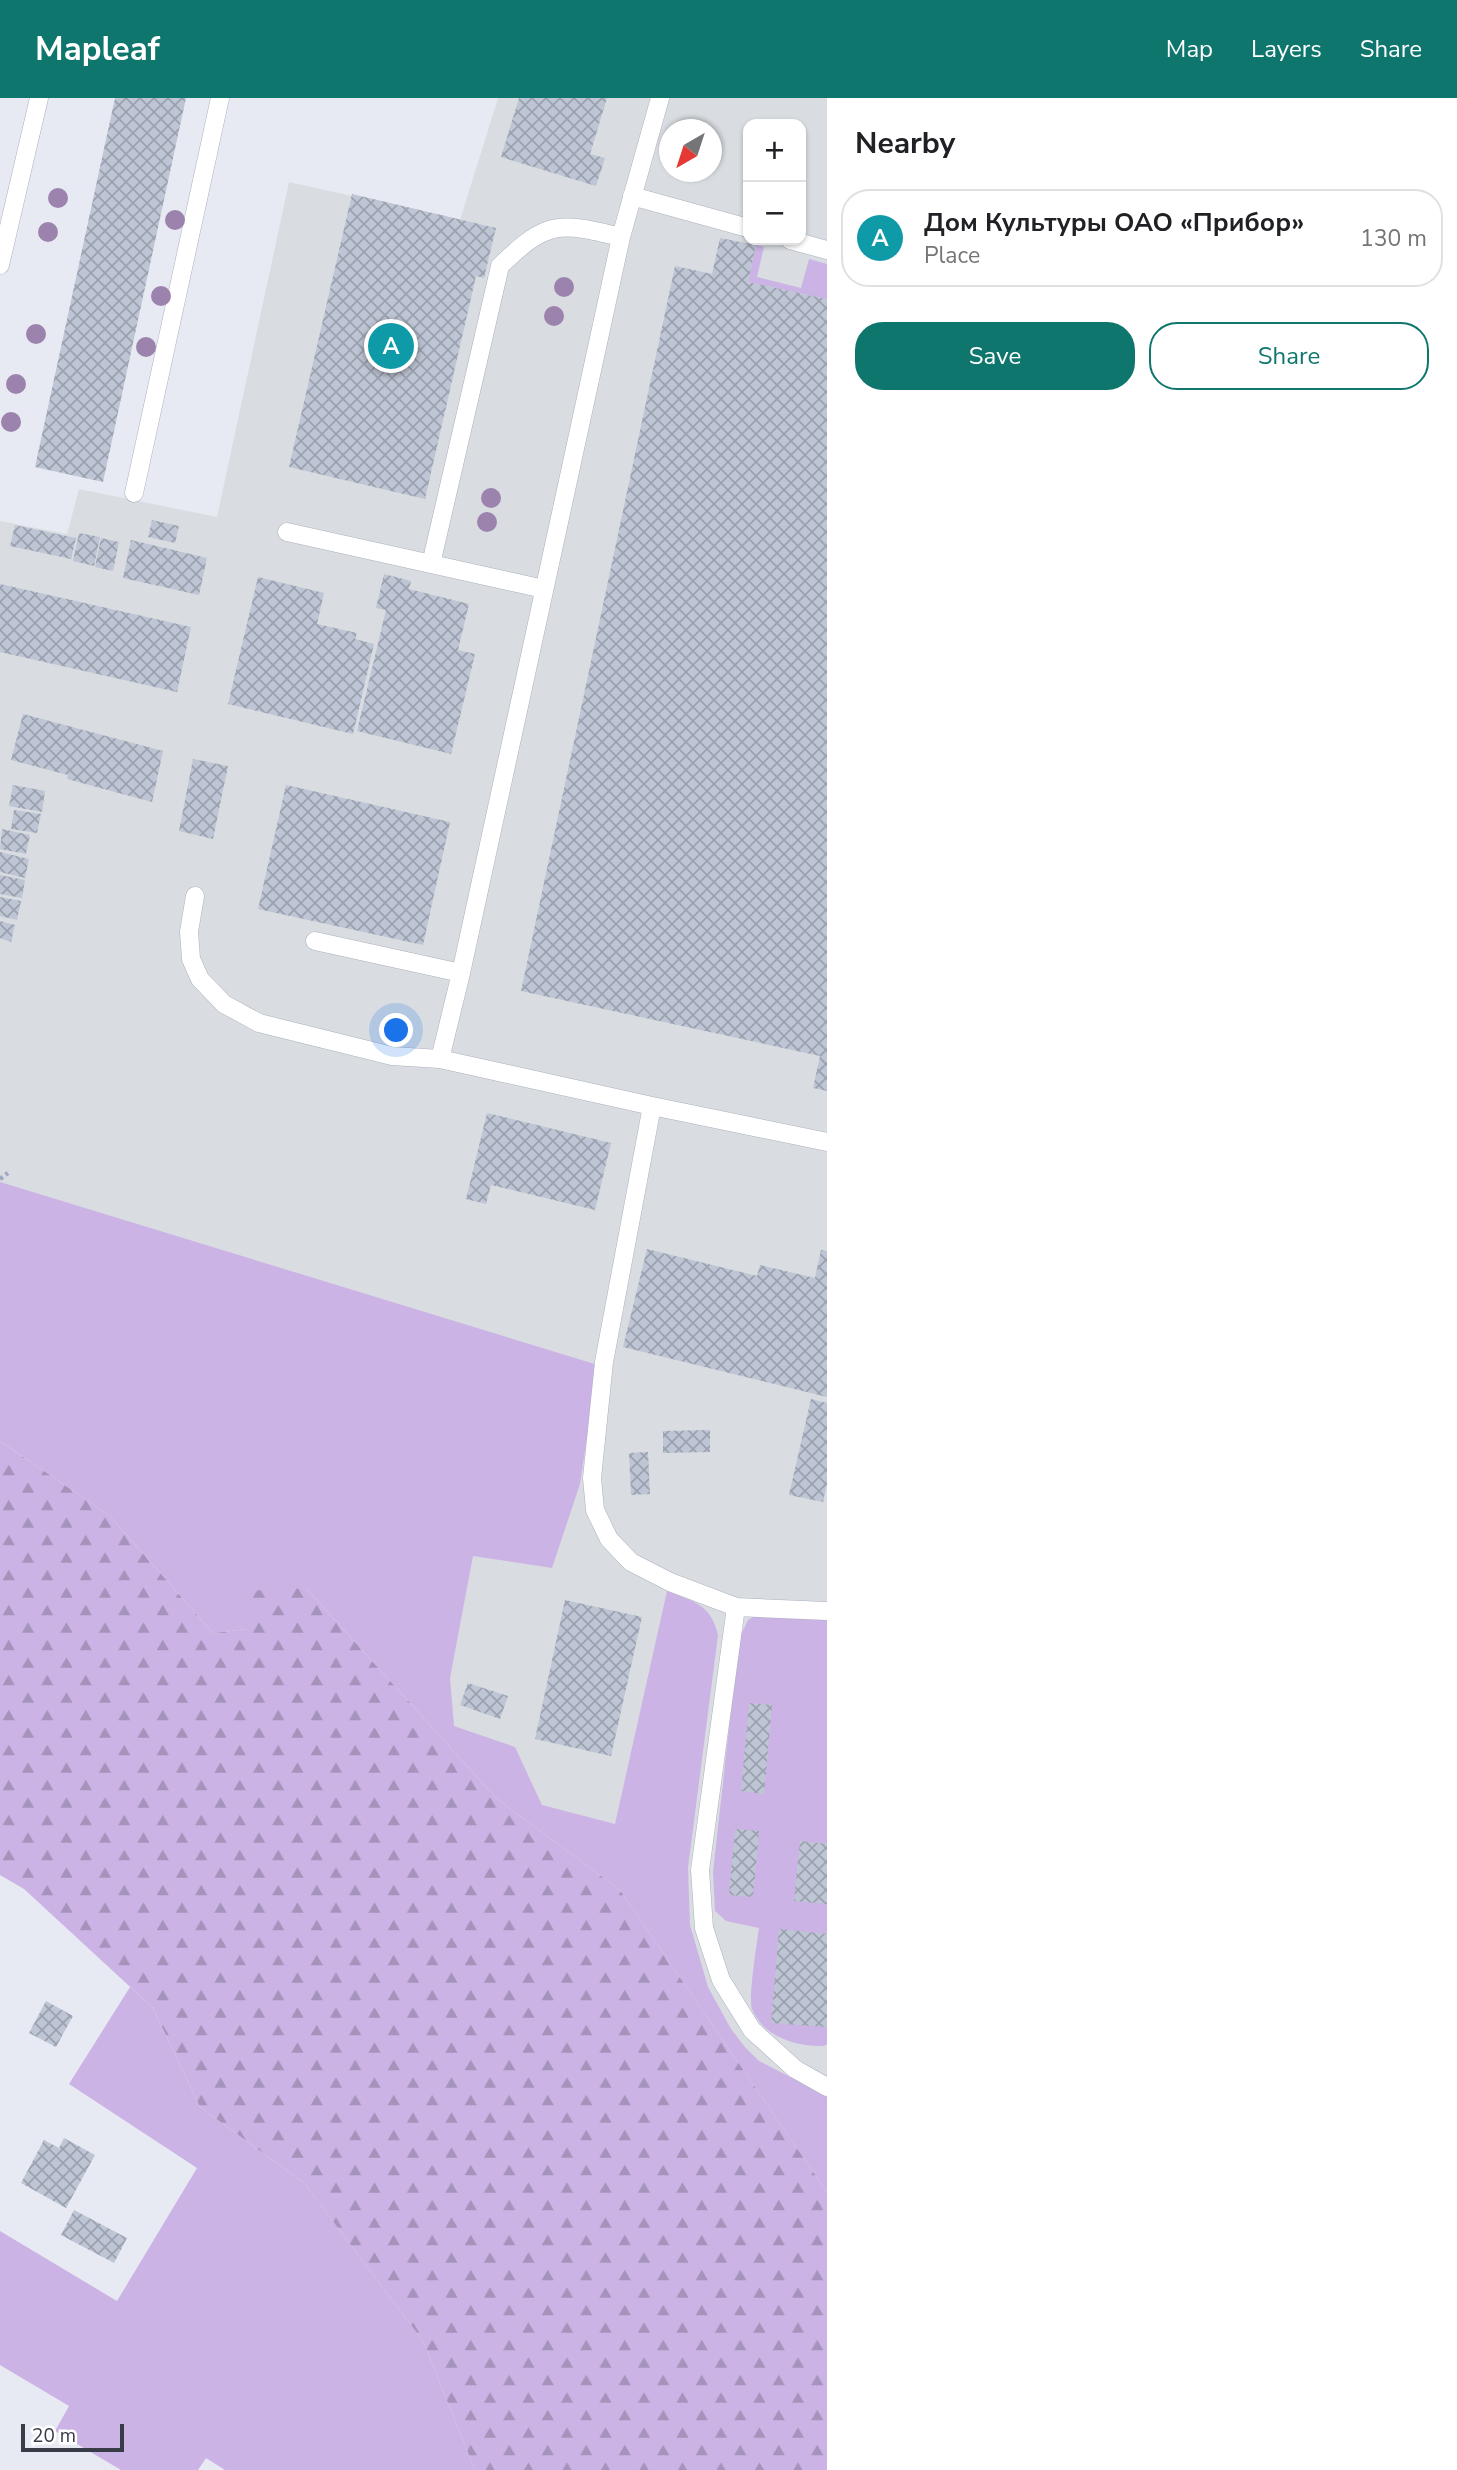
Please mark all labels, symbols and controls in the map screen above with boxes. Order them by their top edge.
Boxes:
text: Mapleaf [35,27,160,72]
text: Map [1166,33,1213,65]
text: Layers [1251,33,1322,65]
text: Share [1360,33,1422,65]
north arrow [659,119,722,182]
map controls [743,119,806,245]
button: + [743,119,806,182]
text: Nearby [855,123,955,164]
button: − [743,182,806,245]
text: Дом Культуры ОАО «Прибор» [924,205,1304,240]
text: A [871,223,889,254]
text: 130 m [1360,223,1427,254]
text: Place [924,240,980,271]
pin: A [368,320,414,372]
button: Save [855,322,1135,390]
button: Share [1149,322,1429,390]
your location [379,1013,413,1047]
scale bar [21,2421,124,2453]
text: 20 m [32,2423,76,2449]

